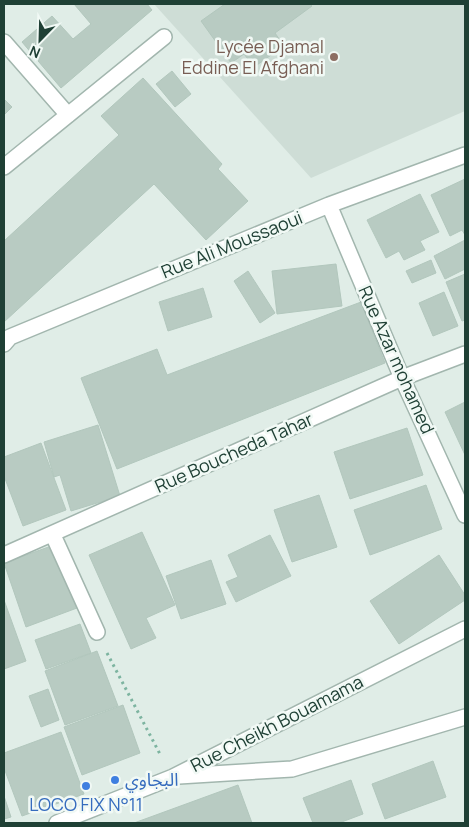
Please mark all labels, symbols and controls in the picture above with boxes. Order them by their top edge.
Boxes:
north arrow [15,15,65,65]
place label: Lycée Djamal Eddine El Afghani [182,34,324,79]
text: N [26,42,43,63]
marker: Lycée Djamal Eddine El Afghani [328,51,340,63]
street label: Rue Ali Moussaoui [157,205,306,283]
street label: Rue Azar mohamed [353,282,440,437]
street label: Rue Boucheda Tahar [151,406,317,498]
street label: Rue Cheikh Bouamama [186,669,367,777]
place label: البجاوي [125,767,179,793]
marker: البجاوي [109,774,121,786]
marker: LOCO FIX N°11 [80,780,92,792]
place label: LOCO FIX N°11 [29,792,143,816]

